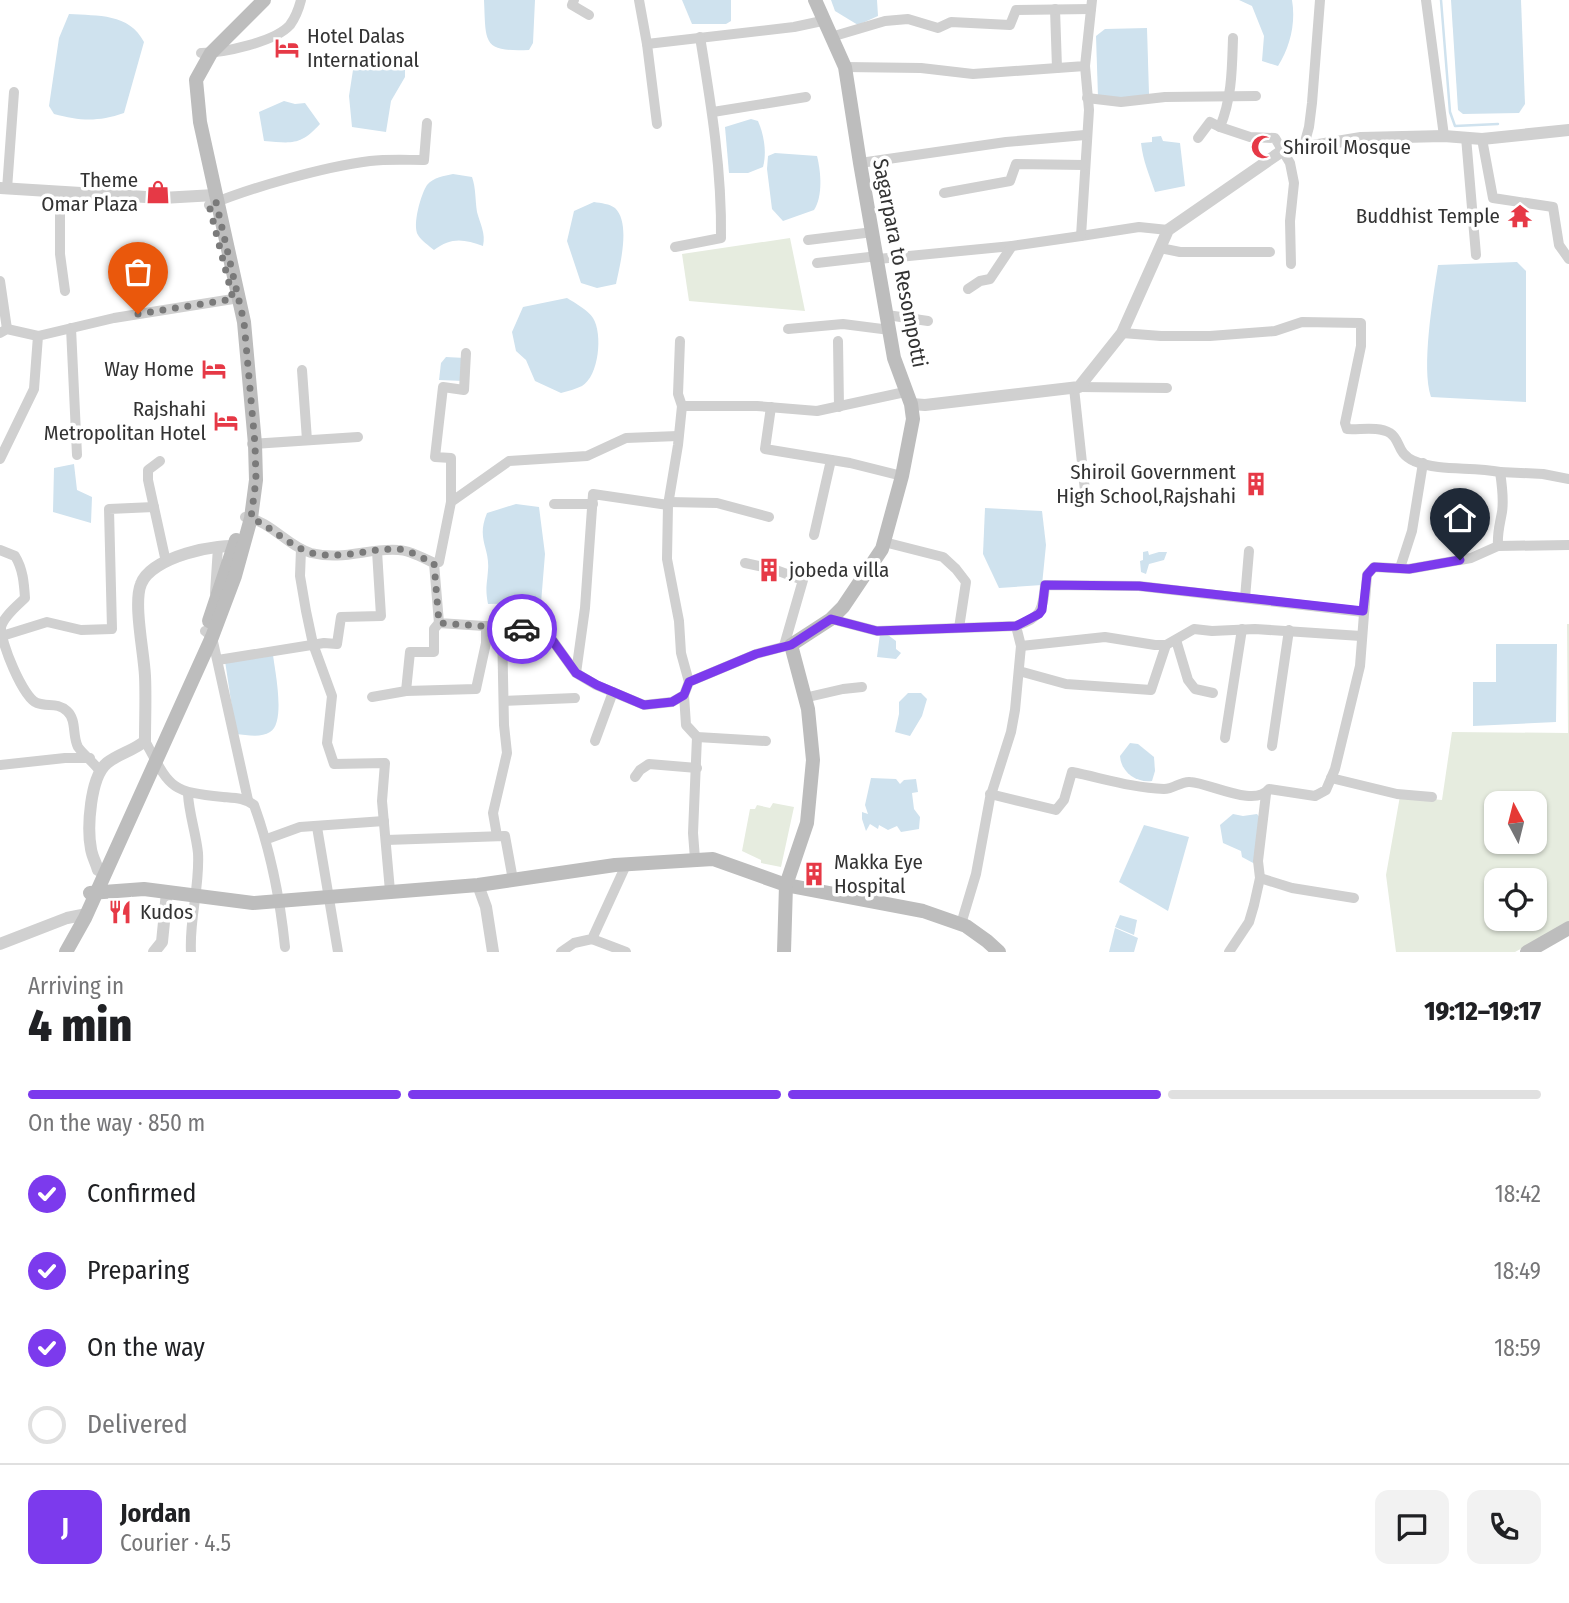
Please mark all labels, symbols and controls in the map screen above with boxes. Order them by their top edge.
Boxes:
place label: Hotel Dalas International [307,23,420,73]
hotel icon: Hotel Dalas International [273,34,301,62]
mosque icon: Shiroil Mosque [1249,133,1277,161]
place label: Shiroil Mosque [1283,134,1411,160]
street label: Sagarpara to Resompotti [867,156,933,370]
place label: Theme Omar Plaza [41,167,138,217]
shop icon: Theme Omar Plaza [144,178,172,206]
temple icon: Buddhist Temple [1506,202,1534,230]
place label: Buddhist Temple [1356,203,1500,229]
pin [108,242,168,314]
icon: bag [119,253,157,291]
hotel icon: Way Home [200,355,228,383]
place label: Way Home [104,356,194,382]
place label: Rajshahi Metropolitan Hotel [44,396,206,446]
hotel icon: Rajshahi Metropolitan Hotel [212,407,240,435]
place label: Shiroil Government High School,Rajshahi [1056,459,1236,509]
building icon: Shiroil Government High School,Rajshahi [1242,470,1270,498]
pin [1430,488,1490,560]
icon: home [1441,499,1479,537]
building icon: jobeda villa [755,556,783,584]
place label: jobeda villa [788,557,889,583]
courier [487,594,557,664]
icon: car [503,610,541,648]
north arrow [1484,791,1547,854]
map controls [1484,791,1547,931]
place label: Makka Eye Hospital [834,849,923,899]
building icon: Makka Eye Hospital [800,860,828,888]
button: locate [1484,868,1547,931]
restaurant icon: Kudos [106,898,134,926]
place label: Kudos [140,899,193,925]
text: Arriving in [28,972,124,1000]
text: 19:12–19:17 [1424,996,1541,1027]
text: 4 min [28,998,132,1053]
text: On the way · 850 m [28,1109,205,1137]
icon: check [28,1175,66,1213]
text: Confirmed [87,1178,197,1209]
text: 18:42 [1495,1180,1541,1208]
icon: check [28,1252,66,1290]
text: Preparing [87,1255,189,1286]
text: 18:49 [1494,1257,1541,1285]
icon: check [28,1329,66,1367]
text: On the way [87,1332,205,1363]
text: 18:59 [1494,1334,1541,1362]
text: Delivered [87,1409,188,1440]
button: chat [1375,1490,1449,1564]
button: phone [1467,1490,1541,1564]
text: Jordan [120,1498,191,1529]
text: J [61,1512,69,1543]
text: Courier · 4.5 [120,1529,231,1557]

